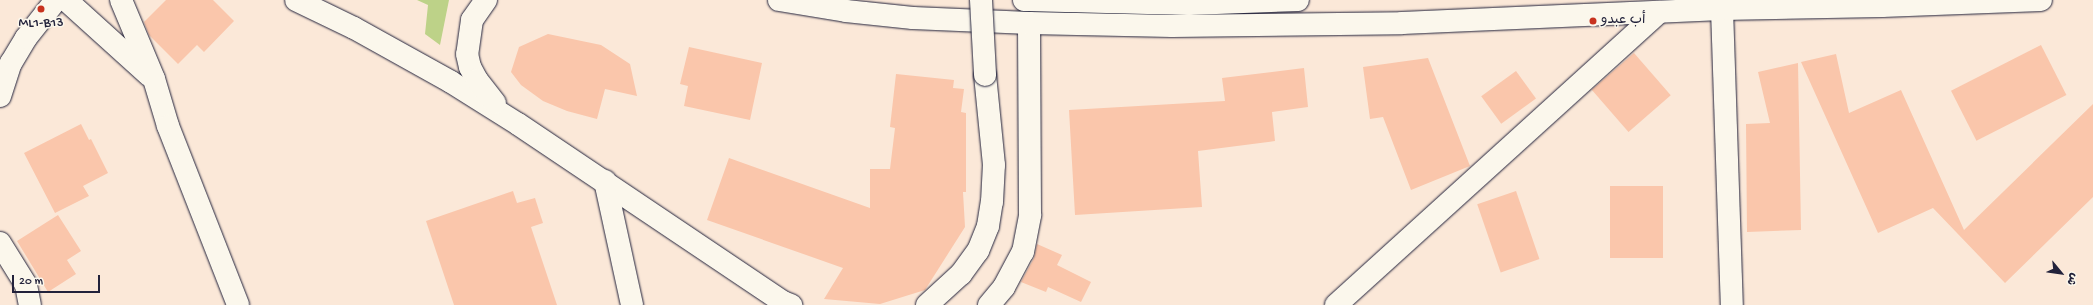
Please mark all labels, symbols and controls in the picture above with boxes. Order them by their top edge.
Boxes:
marker: ML1-B13 [36,4,46,14]
place label: أب عبدو [1601,13,1645,29]
place label: ML1-B13 [19,16,63,32]
marker: أب عبدو [1588,16,1598,26]
north arrow [2041,253,2081,293]
scale bar [14,267,102,293]
text: ش [2063,271,2080,287]
text: 20 m [19,275,43,289]

